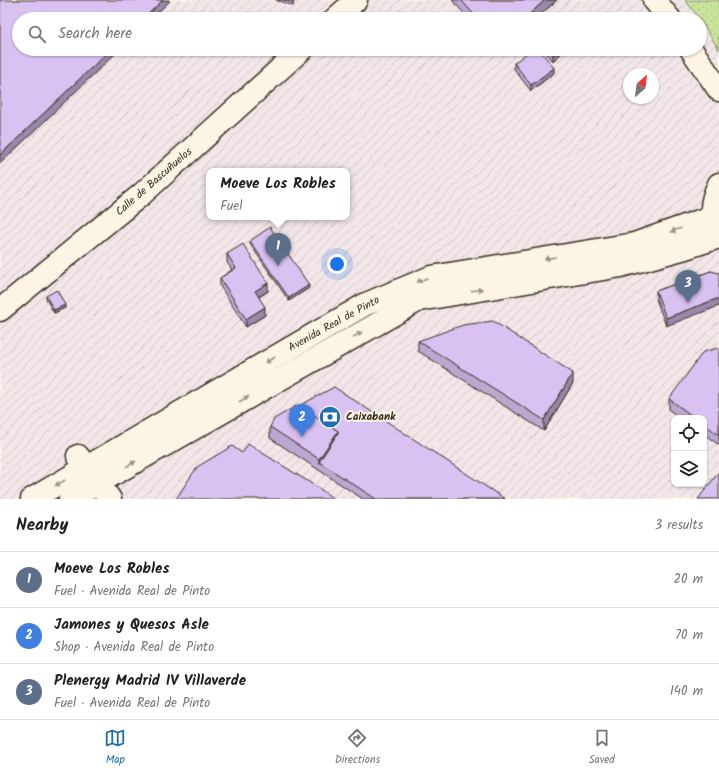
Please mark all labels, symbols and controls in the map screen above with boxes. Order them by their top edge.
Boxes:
search box [12,12,707,56]
text: Search here [58,22,132,46]
icon: search [26,23,48,45]
north arrow [623,68,659,104]
street label: Calle de Bascuñuelos [112,143,197,221]
popup [206,168,350,220]
text: Moeve Los Robles [220,172,336,196]
text: Fuel [220,196,242,217]
one-way arrow [670,227,682,233]
pin: 1 [265,233,291,266]
your location [327,254,347,274]
one-way arrow [544,255,556,261]
pin: 3 [675,270,701,303]
one-way arrow [415,278,427,284]
one-way arrow [471,287,483,293]
street label: Avenida Real de Pinto [285,291,383,357]
one-way arrow [352,332,363,338]
one-way arrow [264,357,276,364]
one-way arrow [239,396,250,403]
pin: 2 [289,404,315,437]
bank icon: Caixabank [317,404,343,430]
place label: Caixabank [346,408,396,426]
map controls [671,415,707,487]
button: locate [671,415,707,451]
button: layers [671,451,707,487]
one-way arrow [126,460,137,467]
one-way arrow [54,480,66,487]
text: Nearby [16,512,68,539]
text: 3 results [655,515,703,536]
text: Moeve Los Robles [54,557,169,581]
text: 1 [27,569,31,590]
text: 20 m [673,569,703,590]
text: Fuel · Avenida Real de Pinto [54,581,210,602]
text: Jamones y Quesos Asle [54,613,209,637]
text: 2 [25,625,33,646]
text: 70 m [675,625,703,646]
text: Shop · Avenida Real de Pinto [54,637,214,658]
text: Plenergy Madrid IV Villaverde [54,669,246,693]
text: 3 [25,681,33,702]
text: 140 m [670,681,703,702]
text: Fuel · Avenida Real de Pinto [54,693,210,714]
tab: Map [104,727,126,769]
tab: Directions [335,727,380,769]
tab: Saved [589,727,615,769]

